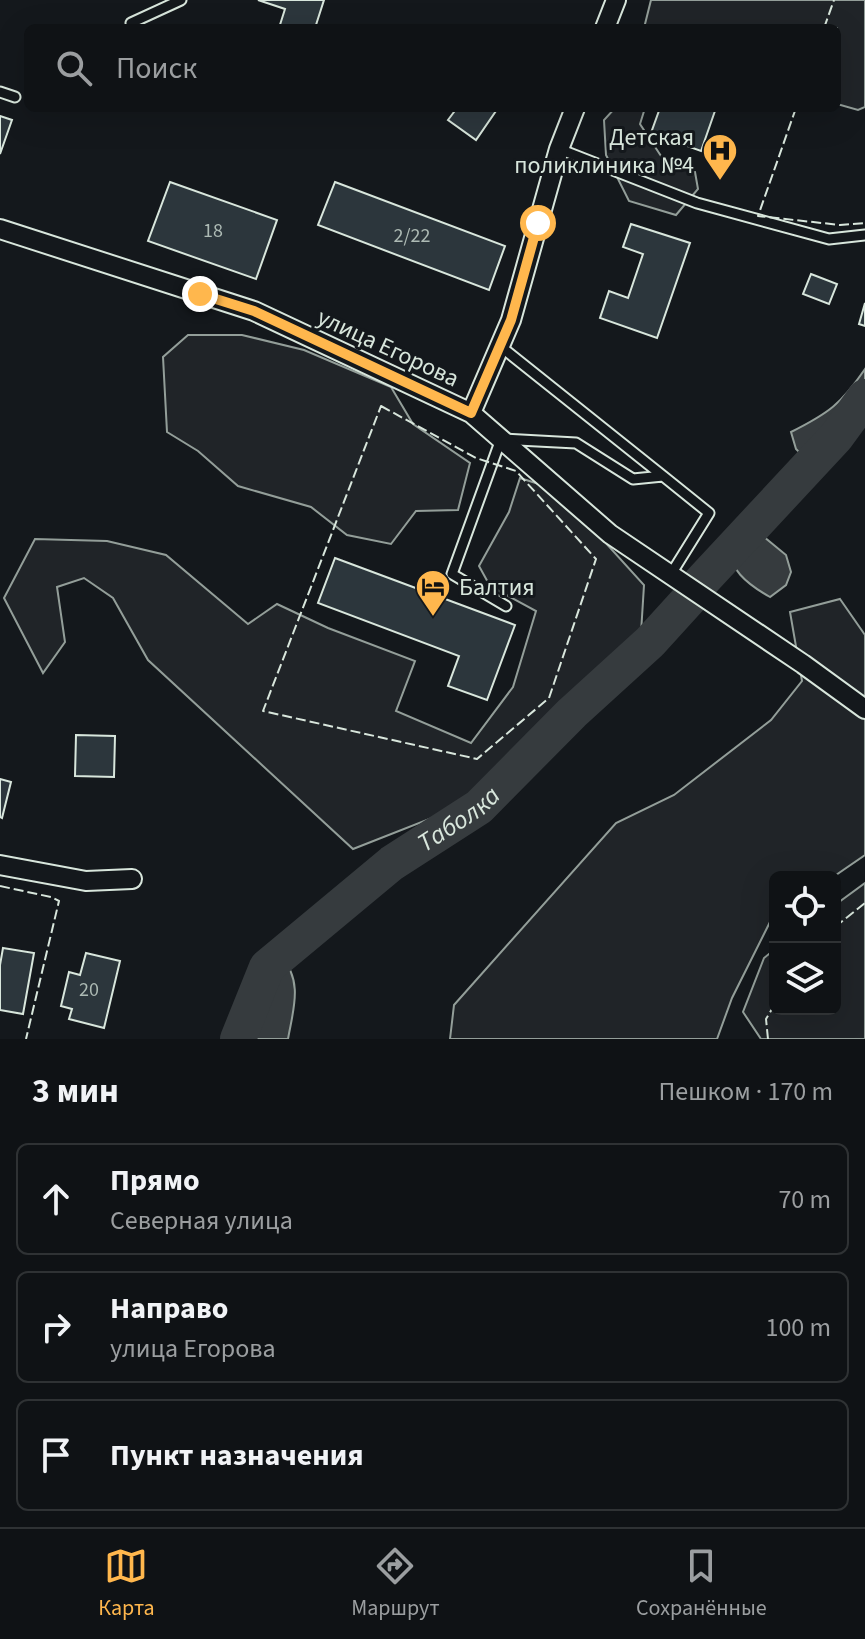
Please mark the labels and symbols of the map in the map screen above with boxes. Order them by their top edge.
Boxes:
place label: Детская поликлиника №4 [514,120,694,183]
hospital icon: Детская поликлиника №4 [701,132,739,182]
route start [520,205,556,241]
house number: 18 [203,217,223,245]
house number: 2/22 [394,222,430,250]
route end [182,276,218,312]
street label: улица Егорова [311,300,465,396]
hotel icon: Балтия [414,568,452,618]
place label: Балтия [459,570,535,605]
water label: Таболка [410,778,508,861]
house number: 20 [79,976,99,1004]

